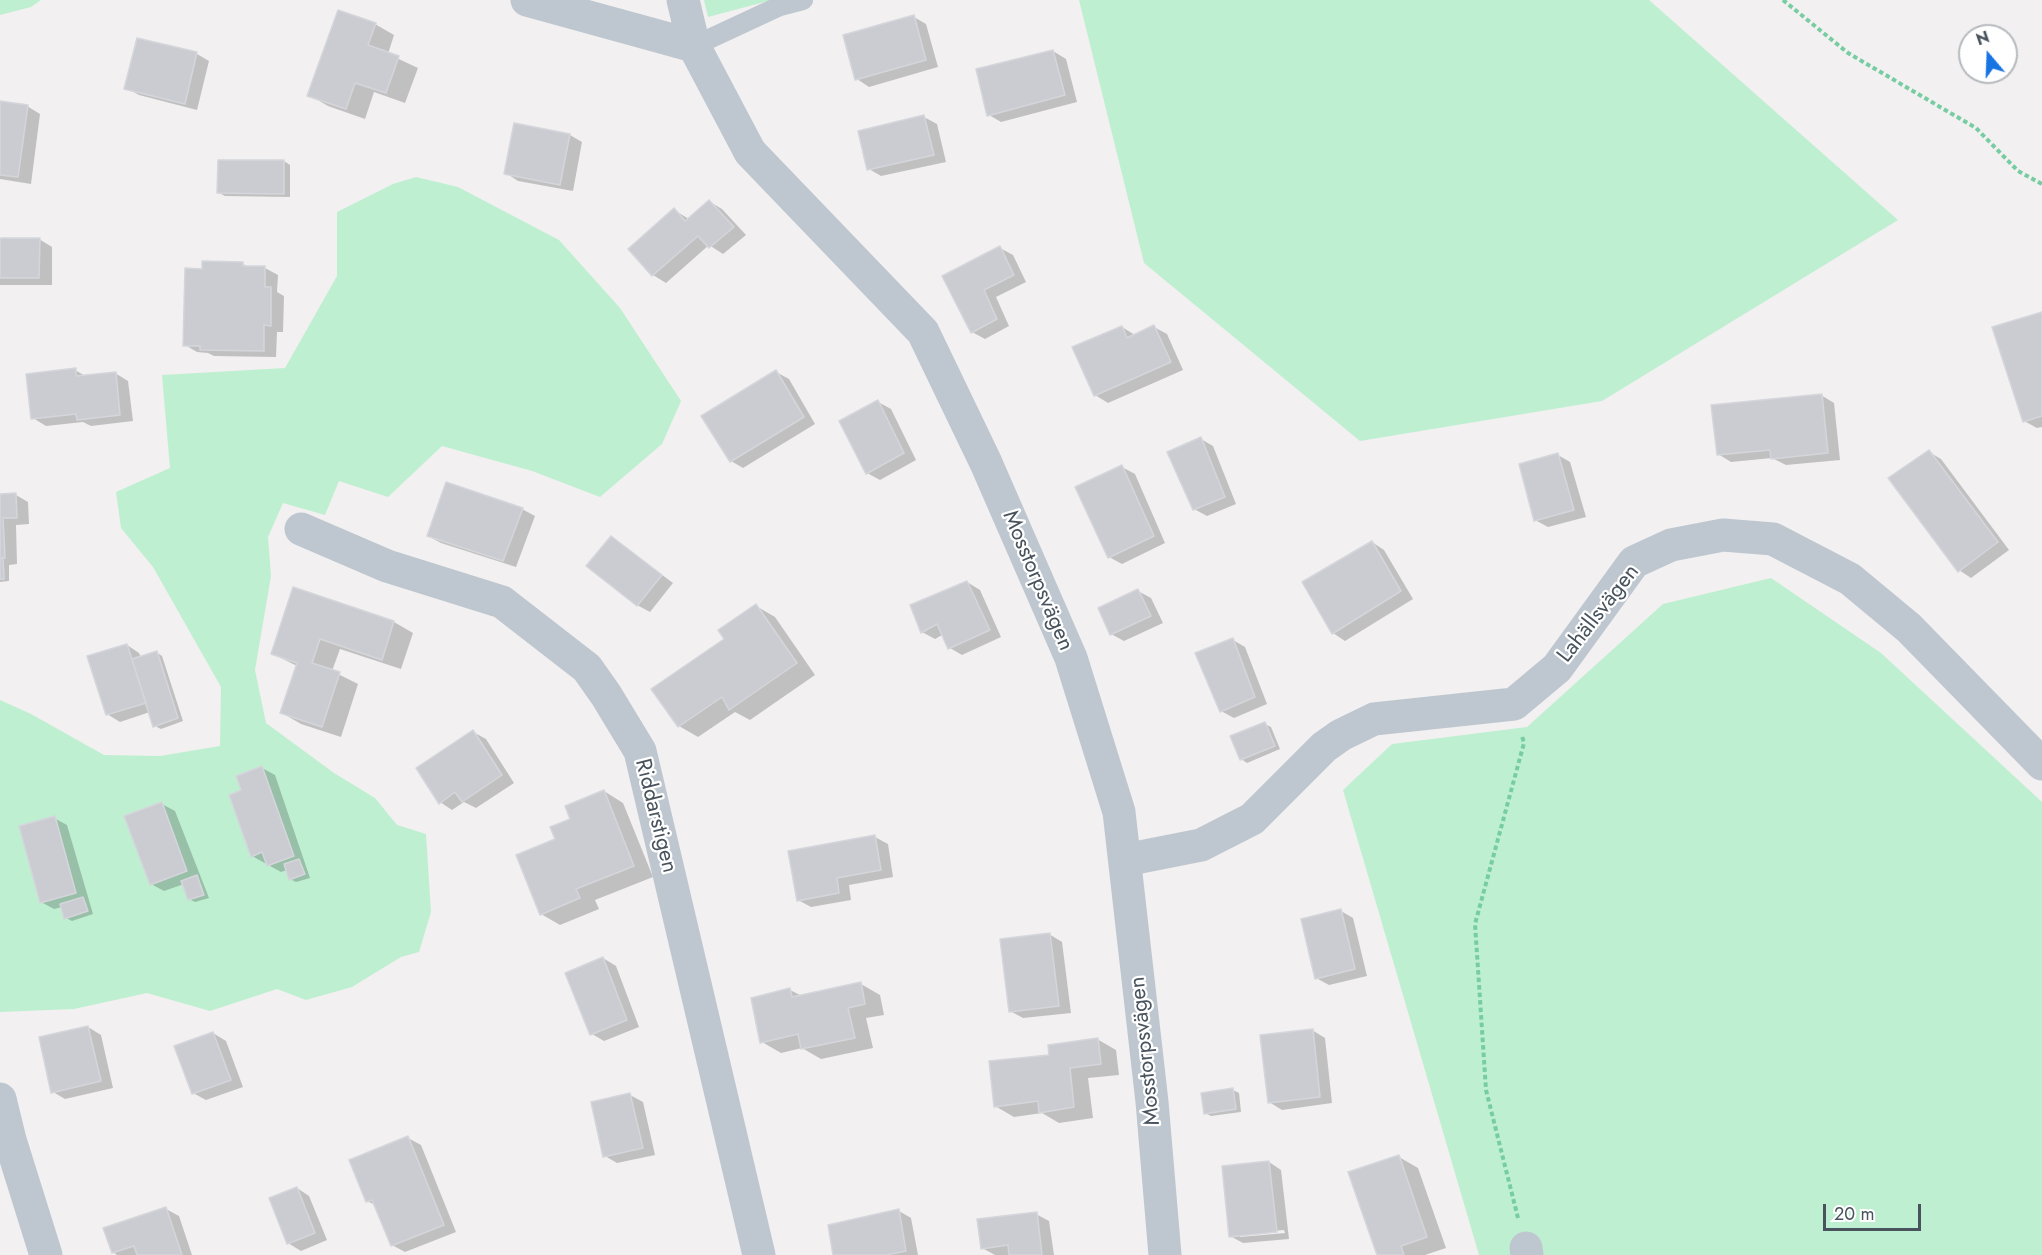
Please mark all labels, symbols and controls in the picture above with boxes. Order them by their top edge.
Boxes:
north arrow [1958,24,2018,84]
text: N [1973,25,1992,51]
street label: Mosstorpsvägen [996,507,1078,655]
street label: Lahällsvägen [1552,560,1646,668]
street label: Riddarstigen [628,756,682,876]
street label: Mosstorpsvägen [1125,975,1167,1127]
scale bar [1826,1192,1924,1230]
text: 20 m [1834,1201,1874,1227]

